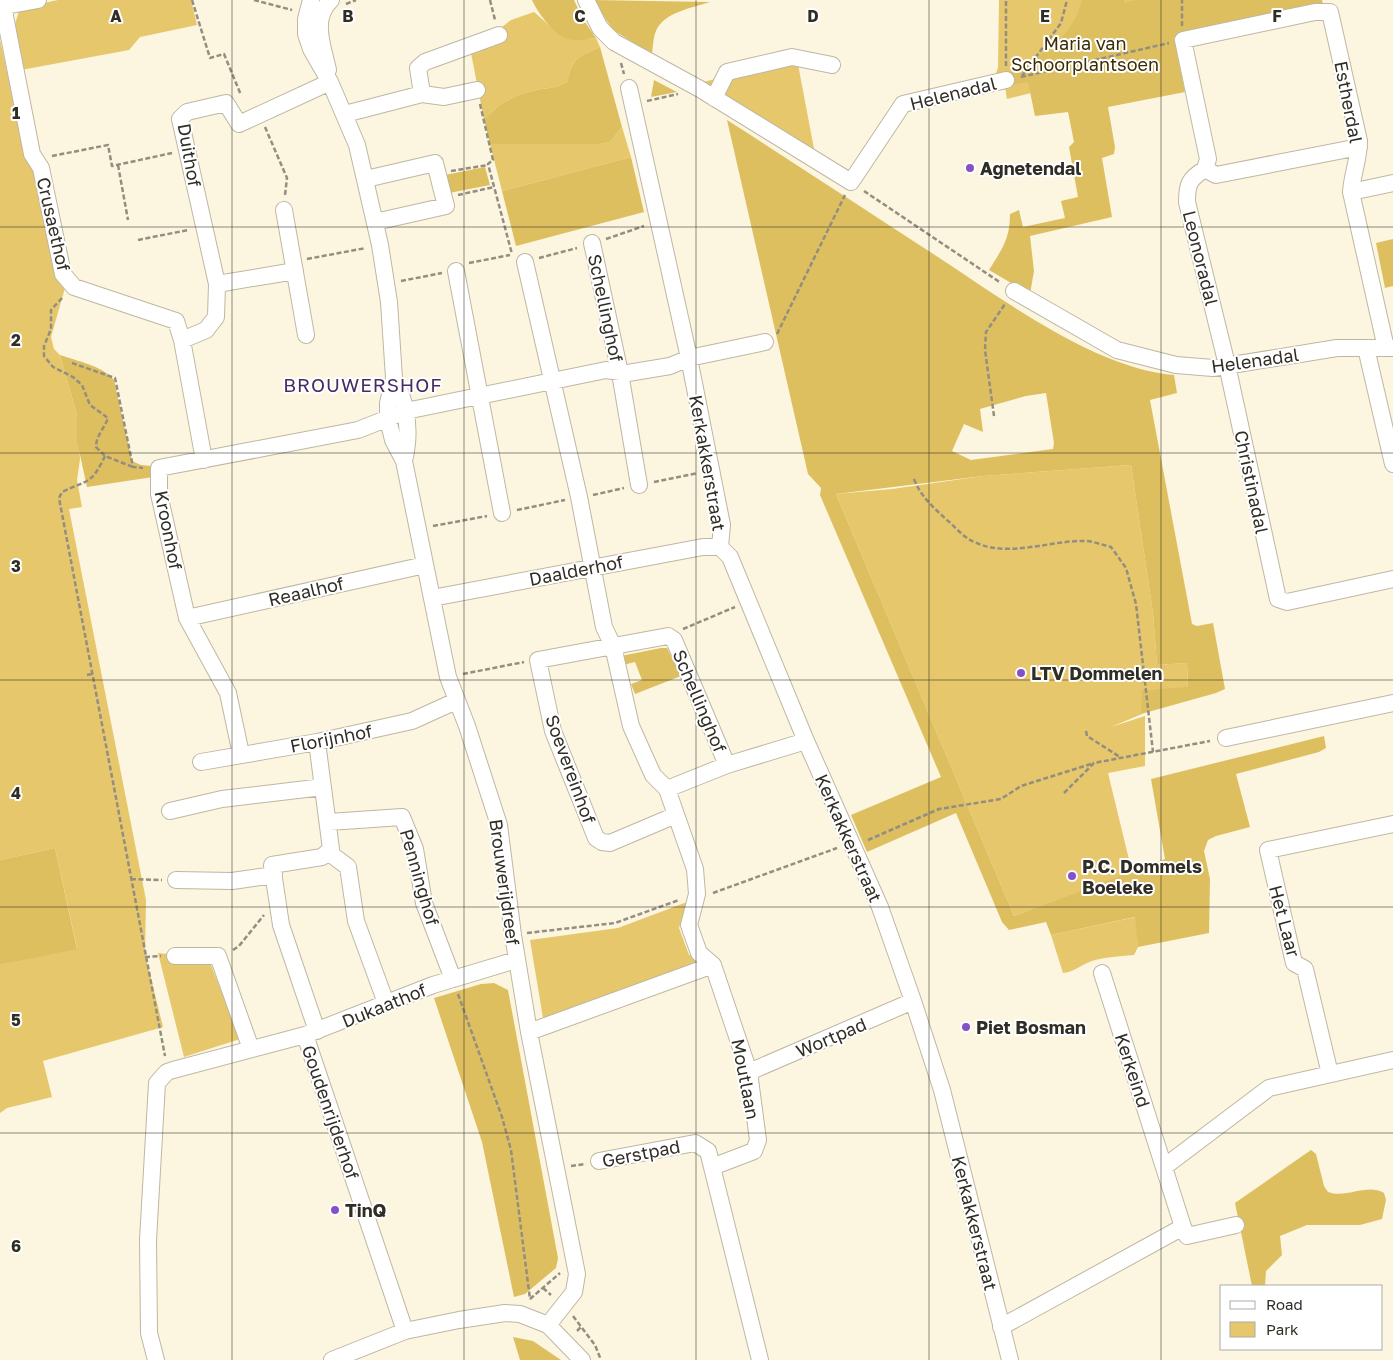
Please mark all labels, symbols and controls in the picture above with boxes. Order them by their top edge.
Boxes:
text: A [110,6,122,26]
text: B [342,6,354,26]
text: C [574,6,586,26]
text: D [807,6,819,26]
text: E [1040,6,1050,26]
text: F [1272,6,1282,26]
park label: Maria van Schoorplantsoen [1011,32,1159,75]
street label: Estherdal [1330,59,1368,145]
street label: Helenadal [907,72,999,114]
text: 1 [12,103,20,123]
street label: Duithof [174,122,206,189]
place label: Agnetendal [980,157,1081,179]
marker: Agnetendal [964,162,976,174]
street label: Crusaethof [33,175,76,274]
street label: Leonoradal [1179,208,1223,308]
street label: Schellinghof [584,252,628,364]
text: 2 [11,330,21,350]
street label: Helenadal [1210,343,1301,377]
district label: BROUWERSHOF [283,373,443,396]
street label: Kerkakkerstraat [685,393,731,533]
street label: Christinadal [1230,428,1274,536]
street label: Kroonhof [151,489,188,572]
street label: Daalderhof [527,550,625,590]
text: 3 [11,556,21,576]
street label: Reaalhof [266,572,346,610]
street label: Schellinghof [668,646,732,756]
place label: LTV Dommelen [1031,662,1163,684]
marker: LTV Dommelen [1015,667,1027,679]
street label: Soevereinhof [541,712,601,827]
street label: Florijnhof [288,719,374,757]
street label: Kerkakkerstraat [811,770,887,906]
text: 4 [11,783,21,803]
street label: Brouwerijdreef [485,817,525,947]
street label: Penninghof [396,826,444,928]
place label: P.C. Dommels Boeleke [1082,855,1202,898]
marker: P.C. Dommels Boeleke [1066,870,1078,882]
street label: Het Laar [1265,883,1305,959]
street label: Dukaathof [339,978,430,1032]
text: 5 [11,1010,21,1030]
street label: Wortpad [793,1012,869,1062]
place label: Piet Bosman [976,1016,1086,1038]
marker: Piet Bosman [960,1021,972,1033]
street label: Kerkeind [1111,1030,1155,1110]
street label: Moutlaan [727,1037,765,1121]
street label: Goudenrijderhof [298,1042,364,1182]
street label: Gerstpad [600,1135,682,1171]
street label: Kerkakkerstraat [948,1153,1002,1293]
place label: TinQ [345,1199,387,1221]
marker: TinQ [329,1204,341,1216]
text: 6 [11,1236,21,1256]
legend [1220,1285,1383,1350]
text: Road [1266,1295,1303,1313]
text: Park [1266,1320,1299,1338]

